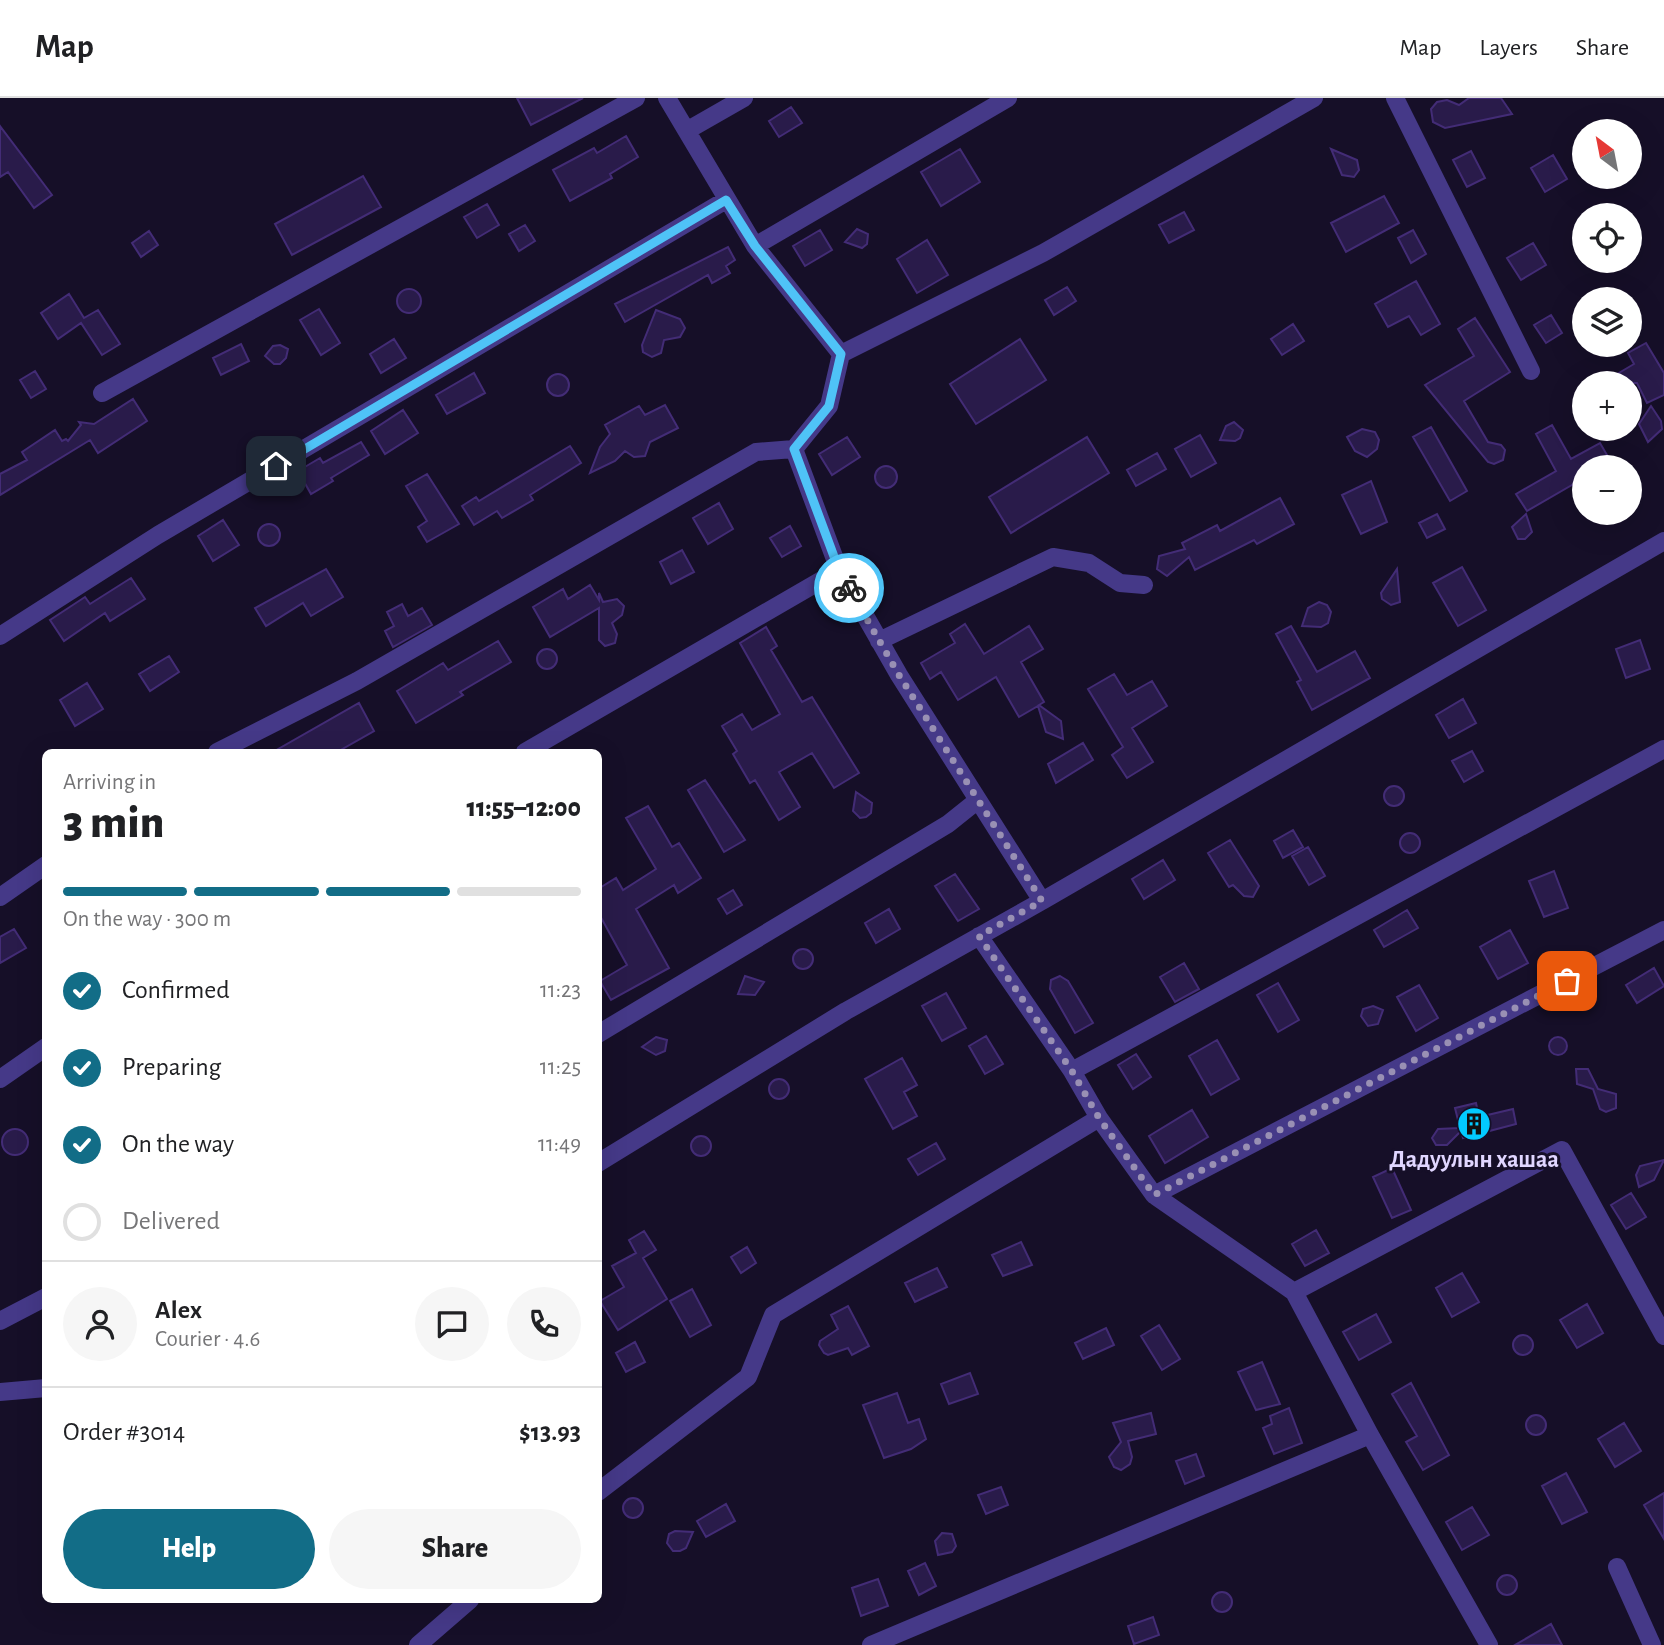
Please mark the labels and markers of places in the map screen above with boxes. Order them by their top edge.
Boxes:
pin [246,436,306,496]
pin [1537,951,1597,1011]
building icon: Дадуулын хашаа [1455,1105,1493,1143]
place label: Дадуулын хашаа [1389,1148,1559,1172]

